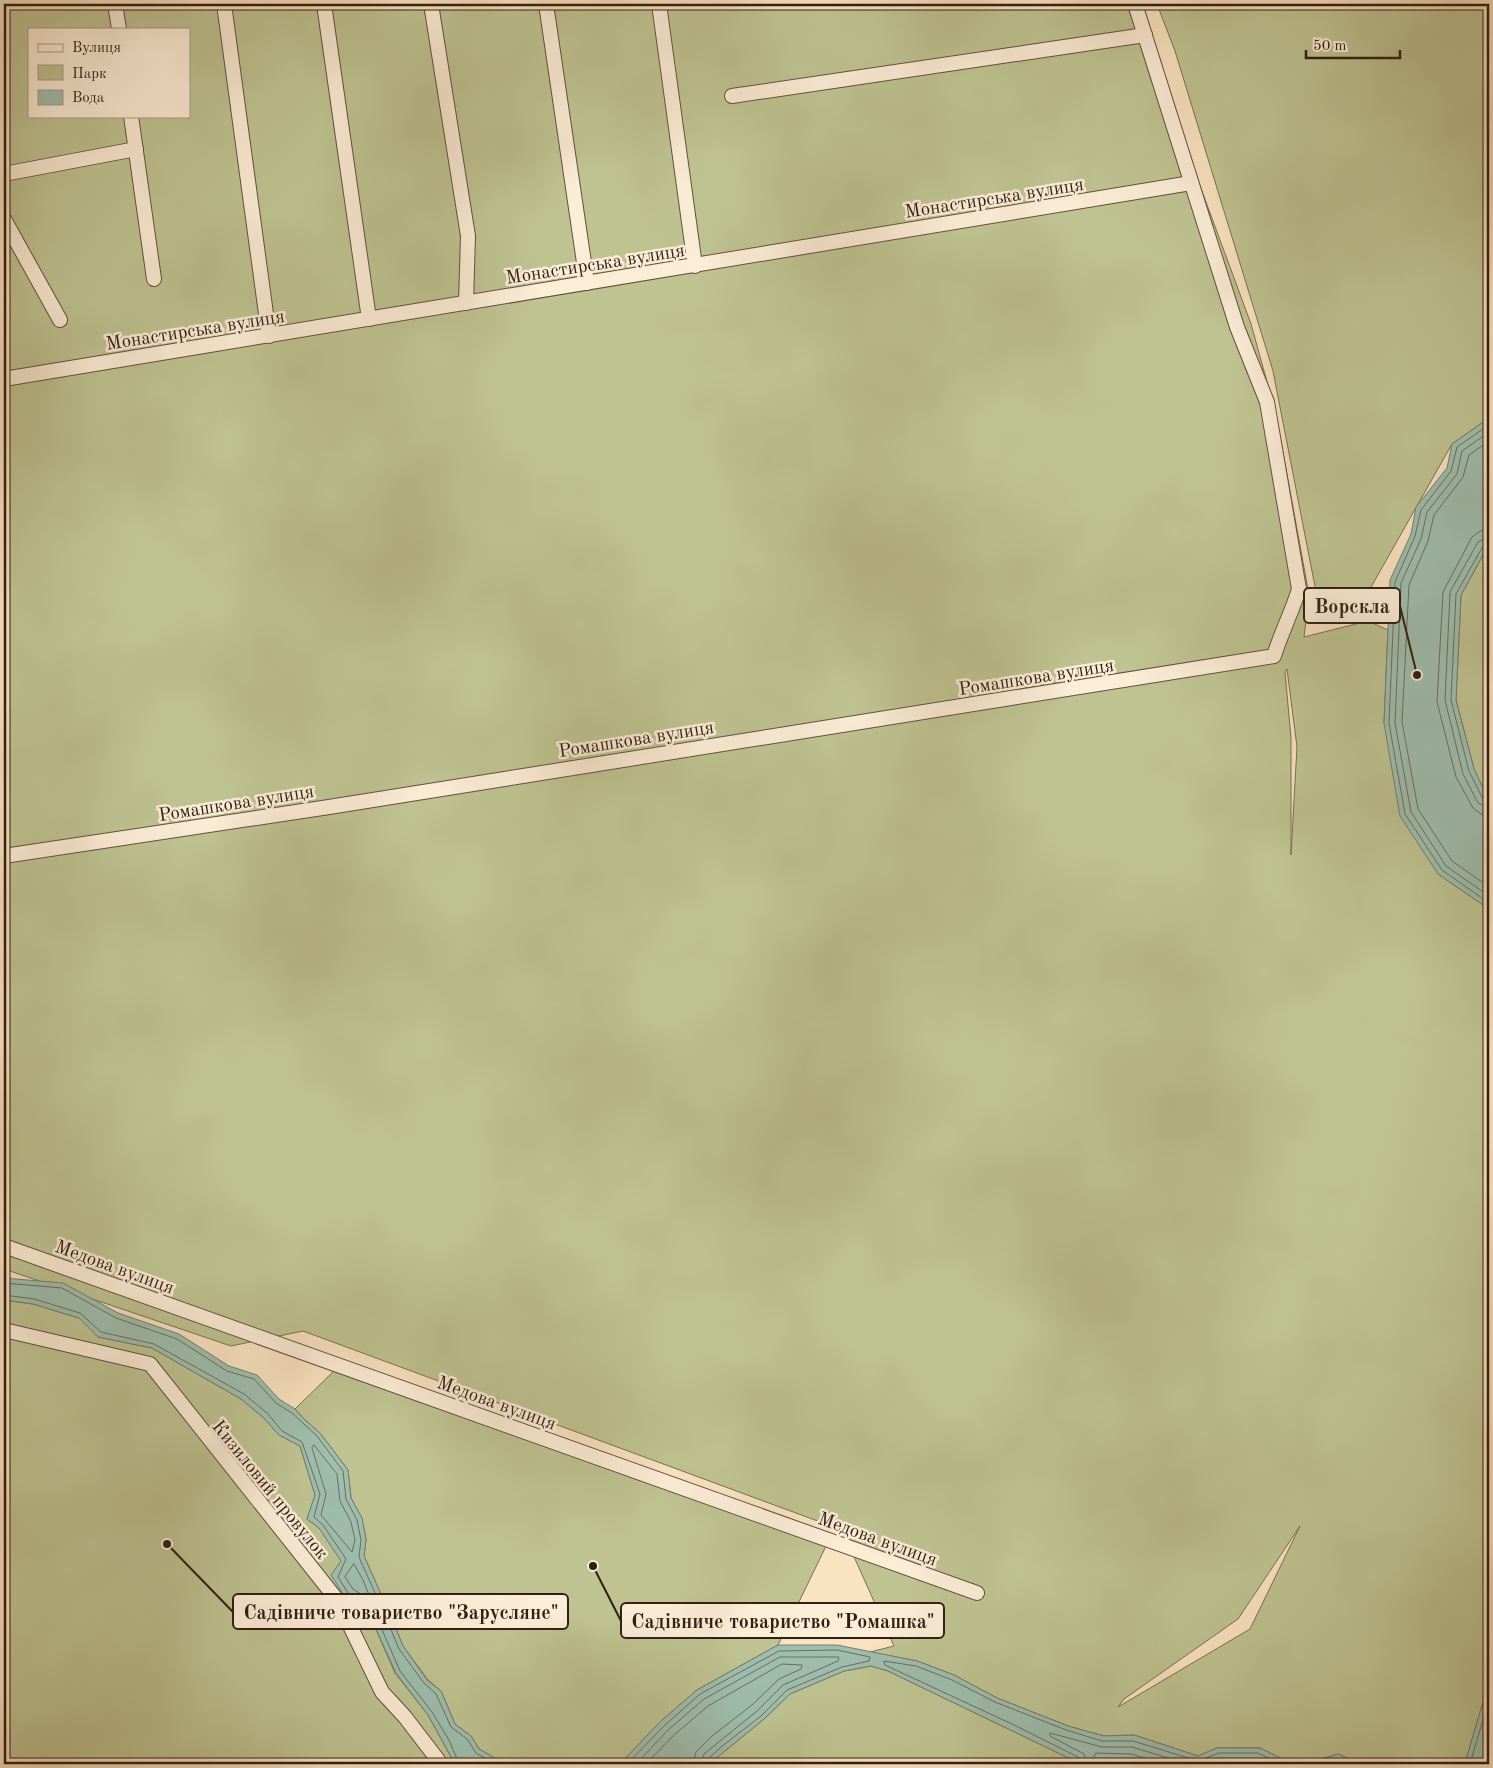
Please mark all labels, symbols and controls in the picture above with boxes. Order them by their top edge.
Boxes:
legend [28,28,190,118]
scale bar [1306,28,1399,60]
text: 50 m [1313,39,1347,54]
text: Вулиця [72,41,121,56]
text: Парк [72,67,107,82]
text: Вода [72,91,105,106]
street label: Монастирська вулиця [903,176,1085,223]
street label: Монастирська вулиця [504,242,686,289]
street label: Монастирська вулиця [104,308,286,355]
callout: Ворскла [1304,588,1400,623]
text: Ворскла [1314,598,1390,618]
street label: Ромашкова вулиця [957,657,1116,700]
street label: Ромашкова вулиця [557,719,716,762]
street label: Ромашкова вулиця [157,783,316,826]
street label: Медова вулиця [52,1238,176,1299]
street label: Медова вулиця [434,1374,558,1435]
street label: Кизиловий провулок [207,1417,331,1564]
street label: Медова вулиця [815,1510,939,1571]
callout: Садівниче товариство "Зарусляне" [233,1594,568,1629]
callout: Садівниче товариство "Ромашка" [621,1603,944,1638]
text: Садівниче товариство "Зарусляне" [243,1604,559,1624]
text: Садівниче товариство "Ромашка" [631,1613,935,1633]

